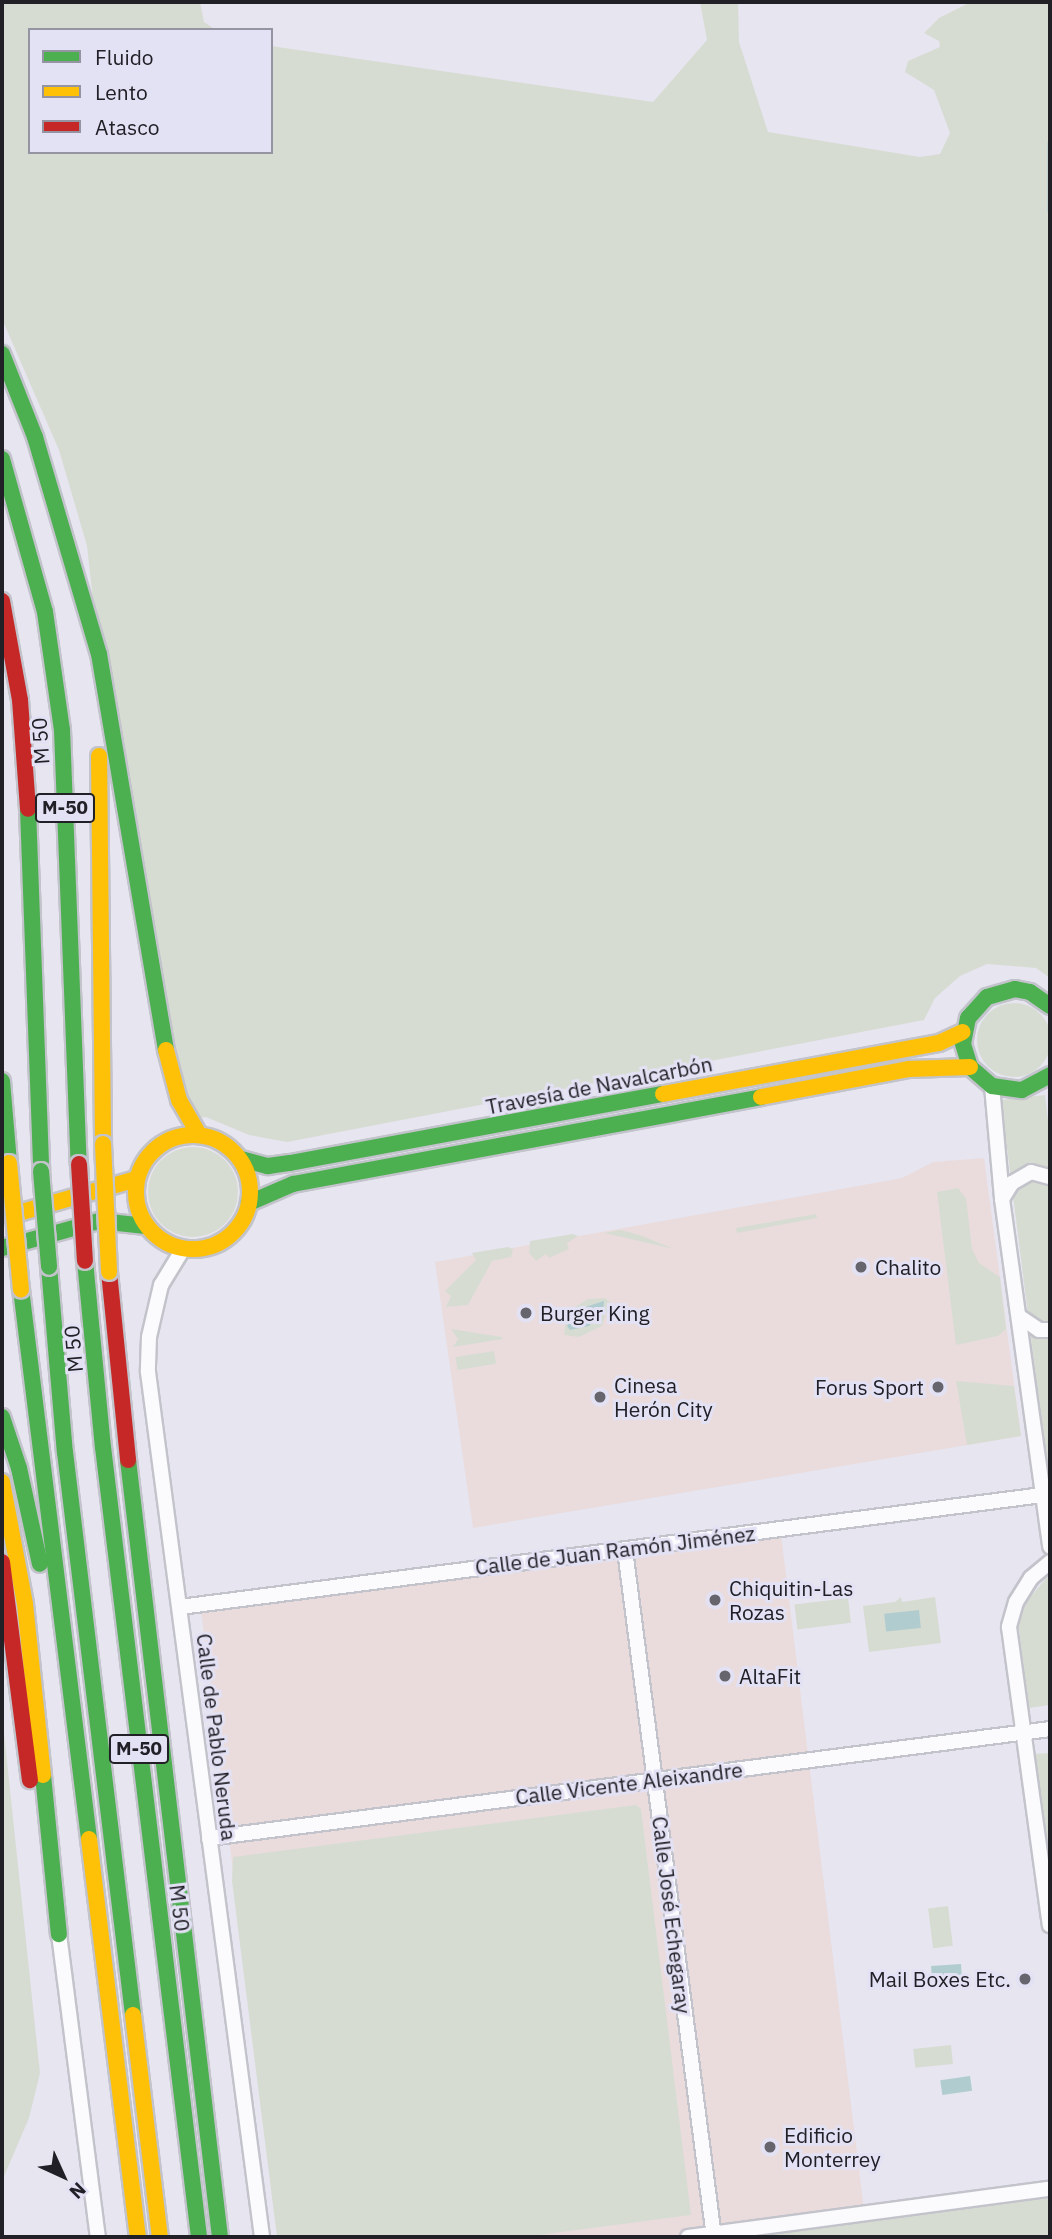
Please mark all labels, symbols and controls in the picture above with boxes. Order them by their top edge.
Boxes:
legend [28,28,273,154]
text: Fluido [95,43,154,71]
text: Lento [95,78,148,106]
text: Atasco [95,113,159,141]
street label: M 50 [26,717,54,765]
road number: M-50 [34,792,96,824]
street label: Travesía de Navalcarbón [484,1051,714,1119]
place label: Chalito [875,1254,941,1280]
marker: Chalito [853,1259,869,1275]
place label: Burger King [540,1300,650,1326]
marker: Burger King [518,1305,534,1321]
street label: M 50 [58,1324,88,1374]
place label: Cinesa Herón City [614,1372,713,1422]
place label: Forus Sport [815,1374,924,1400]
marker: Forus Sport [930,1379,946,1395]
marker: Cinesa Herón City [592,1389,608,1405]
street label: Calle de Juan Ramón Jiménez [474,1520,756,1580]
place label: Chiquitin-Las Rozas [729,1575,853,1625]
marker: Chiquitin-Las Rozas [707,1592,723,1608]
street label: Calle de Pablo Neruda [192,1632,242,1842]
place label: AltaFit [739,1663,801,1689]
marker: AltaFit [717,1668,733,1684]
road number: M-50 [108,1734,170,1764]
street label: Calle Vicente Aleixandre [514,1757,744,1809]
street label: Calle José Echegaray [647,1815,697,2015]
street label: M 50 [165,1883,195,1933]
place label: Mail Boxes Etc. [869,1966,1011,1992]
marker: Mail Boxes Etc. [1017,1971,1033,1987]
place label: Edificio Monterrey [784,2122,881,2172]
marker: Edificio Monterrey [762,2139,778,2155]
north arrow [28,2141,98,2211]
text: N [65,2177,91,2204]

